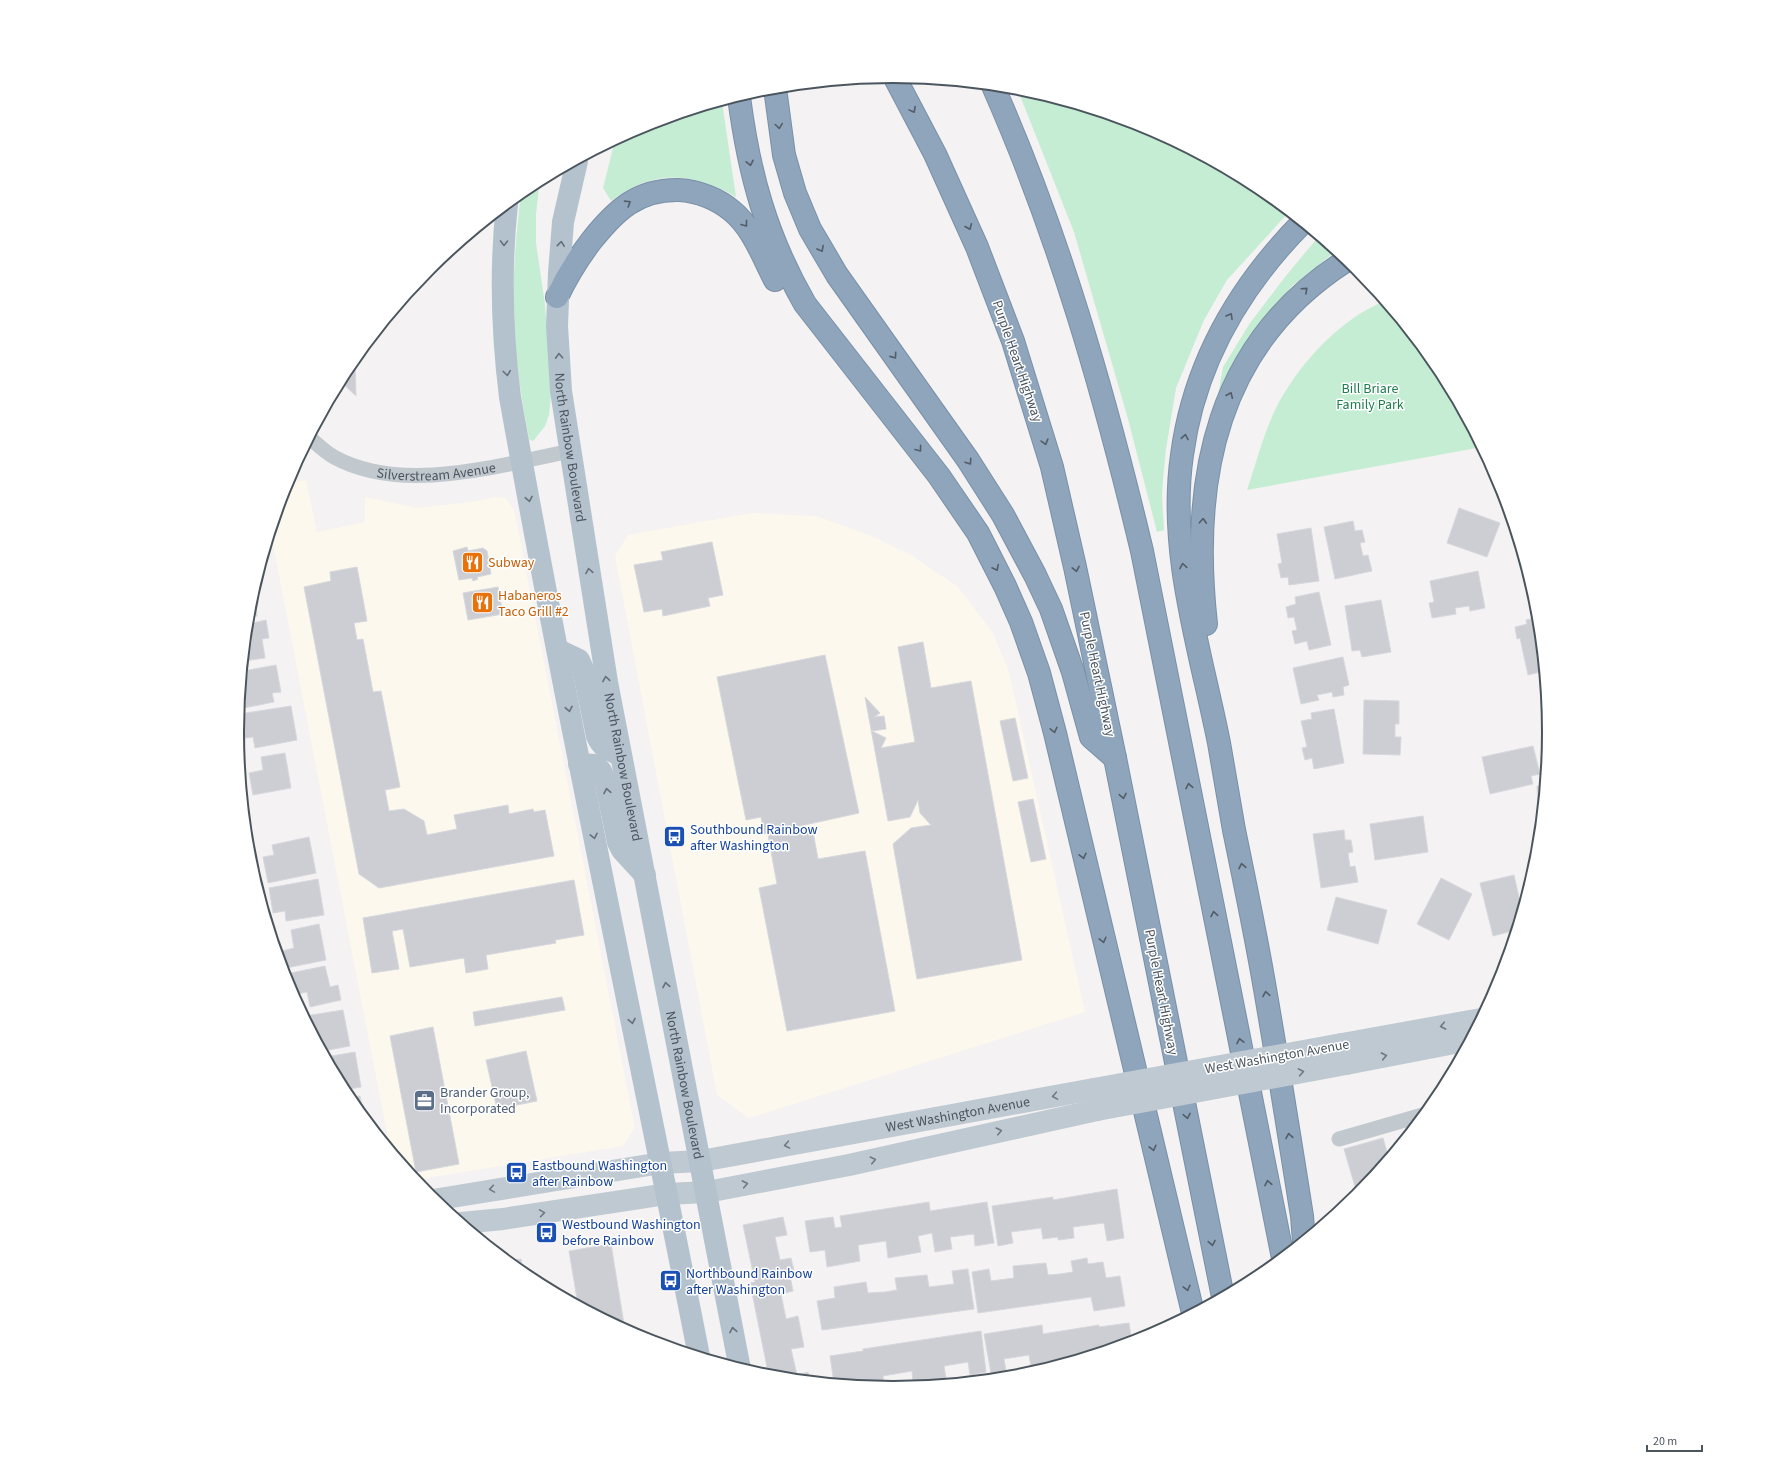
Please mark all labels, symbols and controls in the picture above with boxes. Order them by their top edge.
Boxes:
one-way arrow [908,106,915,114]
one-way arrow [774,123,783,129]
one-way arrow [745,160,753,166]
one-way arrow [624,201,631,208]
one-way arrow [740,220,747,227]
one-way arrow [964,223,972,231]
one-way arrow [500,240,508,246]
one-way arrow [556,241,565,247]
one-way arrow [816,245,823,252]
one-way arrow [1300,288,1308,295]
street label: Purple Heart Highway [987,298,1047,425]
one-way arrow [1225,313,1232,320]
one-way arrow [889,352,897,359]
one-way arrow [554,353,563,359]
one-way arrow [502,370,511,376]
street label: North Rainbow Boulevard [549,372,591,524]
park label: Bill Briare Family Park [1336,379,1404,415]
one-way arrow [1225,391,1233,399]
one-way arrow [1180,434,1188,440]
one-way arrow [1040,439,1049,446]
one-way arrow [914,445,921,452]
street label: Silverstream Avenue [375,458,498,487]
one-way arrow [964,458,972,465]
one-way arrow [524,495,532,502]
one-way arrow [1199,518,1208,524]
restaurant icon: Subway [459,549,485,575]
place label: Subway [488,553,535,573]
one-way arrow [1179,563,1188,569]
one-way arrow [991,564,999,571]
one-way arrow [1071,565,1079,572]
one-way arrow [585,568,594,574]
place label: Habaneros Taco Grill #2 [498,586,569,622]
restaurant icon: Habaneros Taco Grill #2 [470,590,496,616]
street label: Purple Heart Highway [1074,610,1120,739]
one-way arrow [602,676,611,682]
street label: North Rainbow Boulevard [598,691,647,843]
one-way arrow [564,706,572,712]
one-way arrow [1049,727,1057,733]
one-way arrow [1185,783,1194,790]
one-way arrow [603,788,612,795]
one-way arrow [1118,793,1127,799]
place label: Southbound Rainbow after Washington [690,820,818,856]
bus stop icon: Southbound Rainbow after Washington [662,824,688,850]
one-way arrow [589,833,598,839]
one-way arrow [1079,853,1087,860]
one-way arrow [1238,863,1246,869]
one-way arrow [1211,911,1219,917]
street label: Purple Heart Highway [1139,928,1183,1057]
one-way arrow [1098,936,1107,943]
one-way arrow [663,982,671,988]
one-way arrow [1262,990,1271,997]
street label: North Rainbow Boulevard [660,1009,708,1161]
one-way arrow [627,1018,636,1024]
one-way arrow [1440,1021,1446,1029]
street label: West Washington Avenue [1203,1034,1351,1080]
one-way arrow [1237,1038,1245,1044]
one-way arrow [1381,1053,1387,1061]
one-way arrow [1297,1068,1304,1077]
place label: Brander Group, Incorporated [440,1083,530,1119]
office icon: Brander Group, Incorporated [412,1087,438,1113]
one-way arrow [1052,1091,1058,1100]
street label: West Washington Avenue [884,1092,1032,1138]
one-way arrow [1182,1112,1191,1119]
one-way arrow [996,1128,1003,1136]
one-way arrow [1285,1133,1294,1139]
one-way arrow [784,1140,790,1149]
one-way arrow [1149,1145,1157,1151]
place label: Eastbound Washington after Rainbow [532,1156,667,1192]
one-way arrow [869,1156,876,1164]
bus stop icon: Eastbound Washington after Rainbow [503,1160,529,1186]
one-way arrow [1264,1180,1272,1186]
one-way arrow [742,1181,748,1189]
one-way arrow [489,1184,495,1193]
one-way arrow [539,1209,545,1218]
place label: Westbound Washington before Rainbow [562,1215,701,1251]
bus stop icon: Westbound Washington before Rainbow [534,1219,560,1245]
one-way arrow [1208,1240,1216,1246]
place label: Northbound Rainbow after Washington [686,1264,812,1300]
bus stop icon: Northbound Rainbow after Washington [657,1268,683,1294]
one-way arrow [1183,1285,1191,1291]
one-way arrow [729,1327,738,1334]
scale bar [1647,1427,1702,1453]
text: 20 m [1653,1433,1677,1450]

